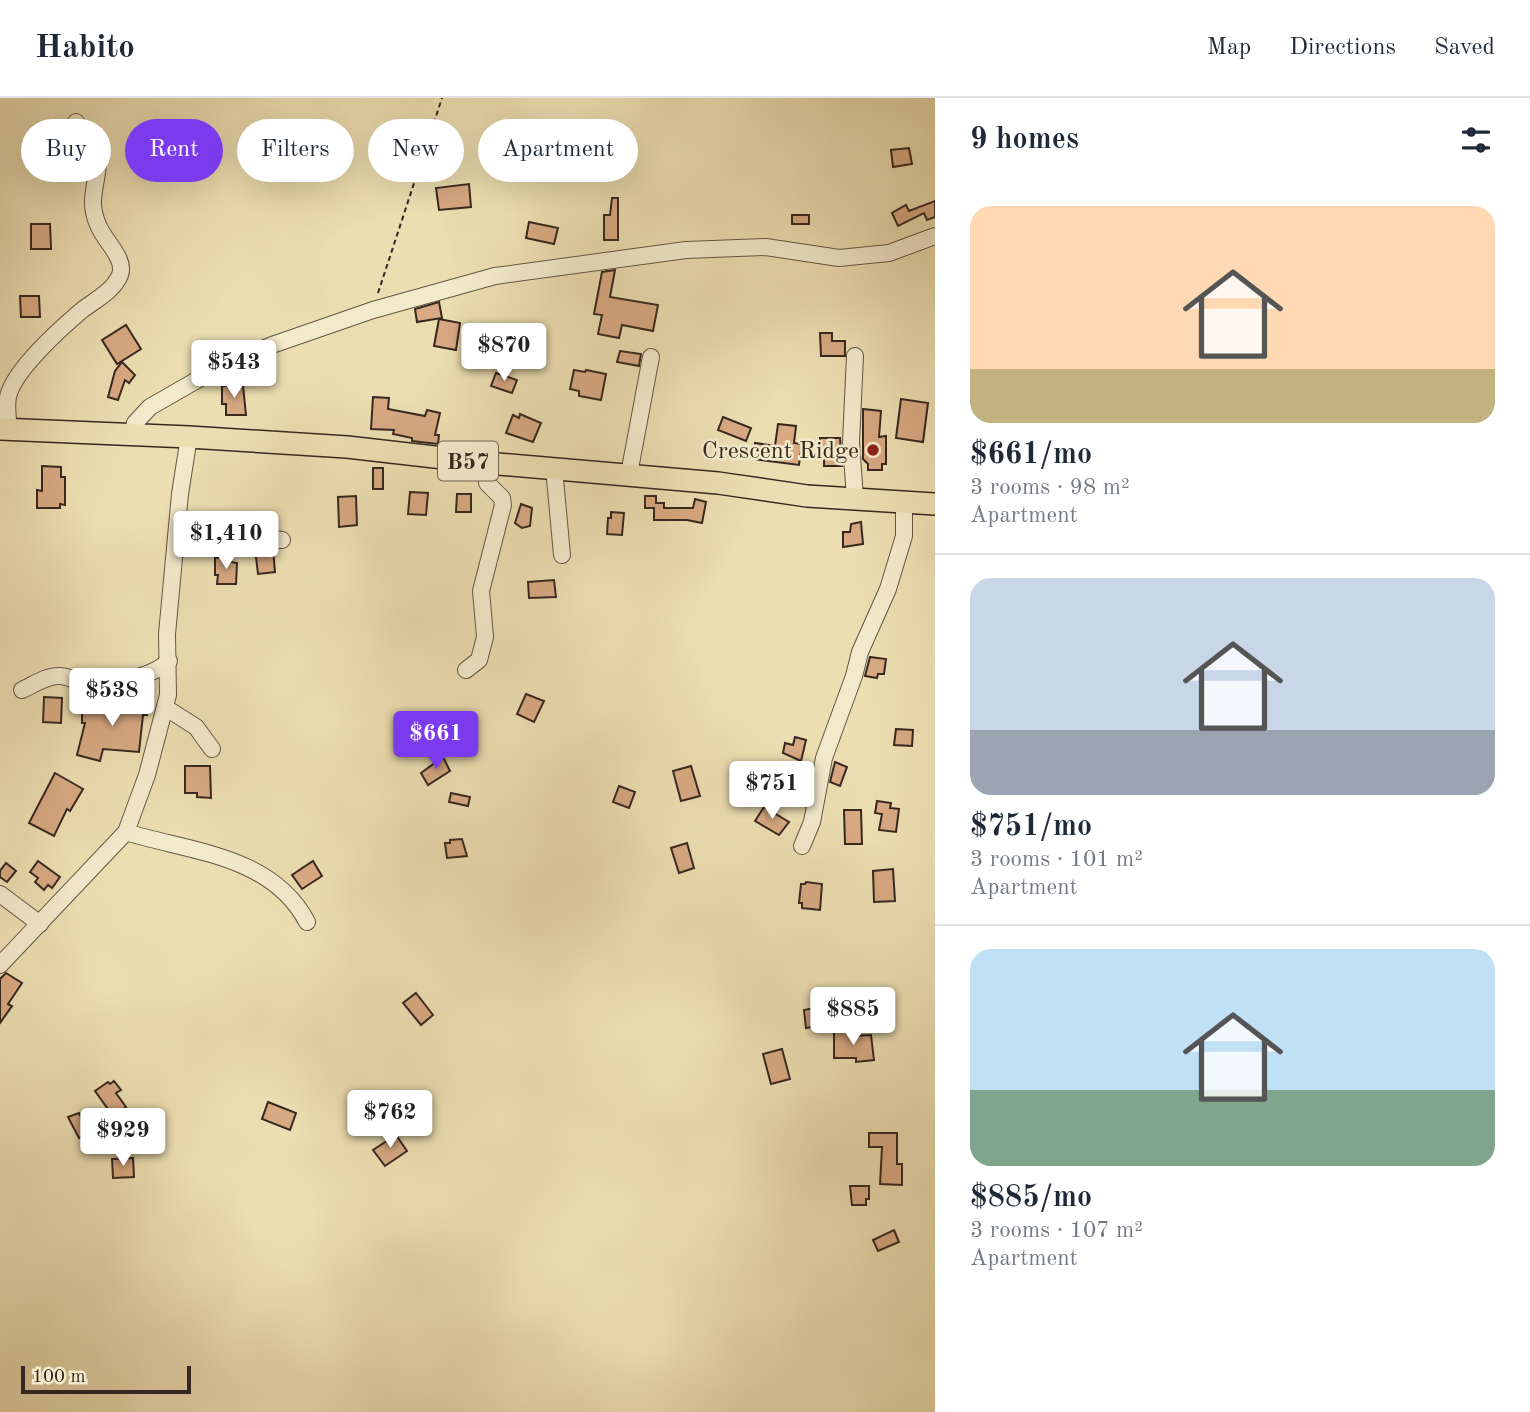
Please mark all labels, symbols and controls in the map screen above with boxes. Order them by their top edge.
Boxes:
text: Habito [35,32,135,65]
text: Map [1207,36,1251,60]
text: Directions [1289,36,1396,60]
text: Saved [1434,36,1495,60]
chip: Buy [21,119,111,182]
chip: Rent [125,119,223,182]
chip: Filters [237,119,354,182]
chip: New [368,119,464,182]
chip: Apartment [478,119,638,182]
icon: filters [1457,121,1495,159]
text: 9 homes [970,125,1079,155]
icon: home [1170,251,1296,377]
pin: $870 [463,324,545,383]
text: $870 [477,334,531,357]
pin: $543 [193,341,275,400]
text: $543 [207,351,261,374]
place label: Crescent Ridge [702,440,859,464]
text: $661/mo [970,440,1092,470]
road number: B57 [438,442,498,480]
marker: Crescent Ridge [865,442,881,458]
text: 3 rooms · 98 m² [970,476,1130,499]
text: Apartment [970,504,1078,527]
pin: $1,410 [169,512,283,571]
text: $1,410 [189,522,263,545]
icon: home [1170,623,1296,749]
pin: $538 [71,668,153,728]
text: $538 [85,679,139,702]
pin: $661 [395,712,477,771]
text: $661 [409,722,463,745]
pin: $751 [731,762,813,821]
text: $751 [745,772,799,795]
text: $751/mo [970,812,1092,842]
text: 3 rooms · 101 m² [970,848,1143,871]
text: Apartment [970,876,1078,899]
pin: $885 [812,988,894,1047]
icon: home [1170,994,1296,1120]
text: $885 [826,998,880,1021]
pin: $762 [349,1090,431,1150]
text: $762 [363,1101,417,1124]
pin: $929 [82,1108,164,1168]
text: $929 [96,1119,150,1142]
text: $885/mo [970,1183,1092,1213]
text: 3 rooms · 107 m² [970,1219,1143,1242]
text: Apartment [970,1247,1078,1270]
scale bar [21,1363,191,1395]
text: 100 m [32,1368,85,1387]

